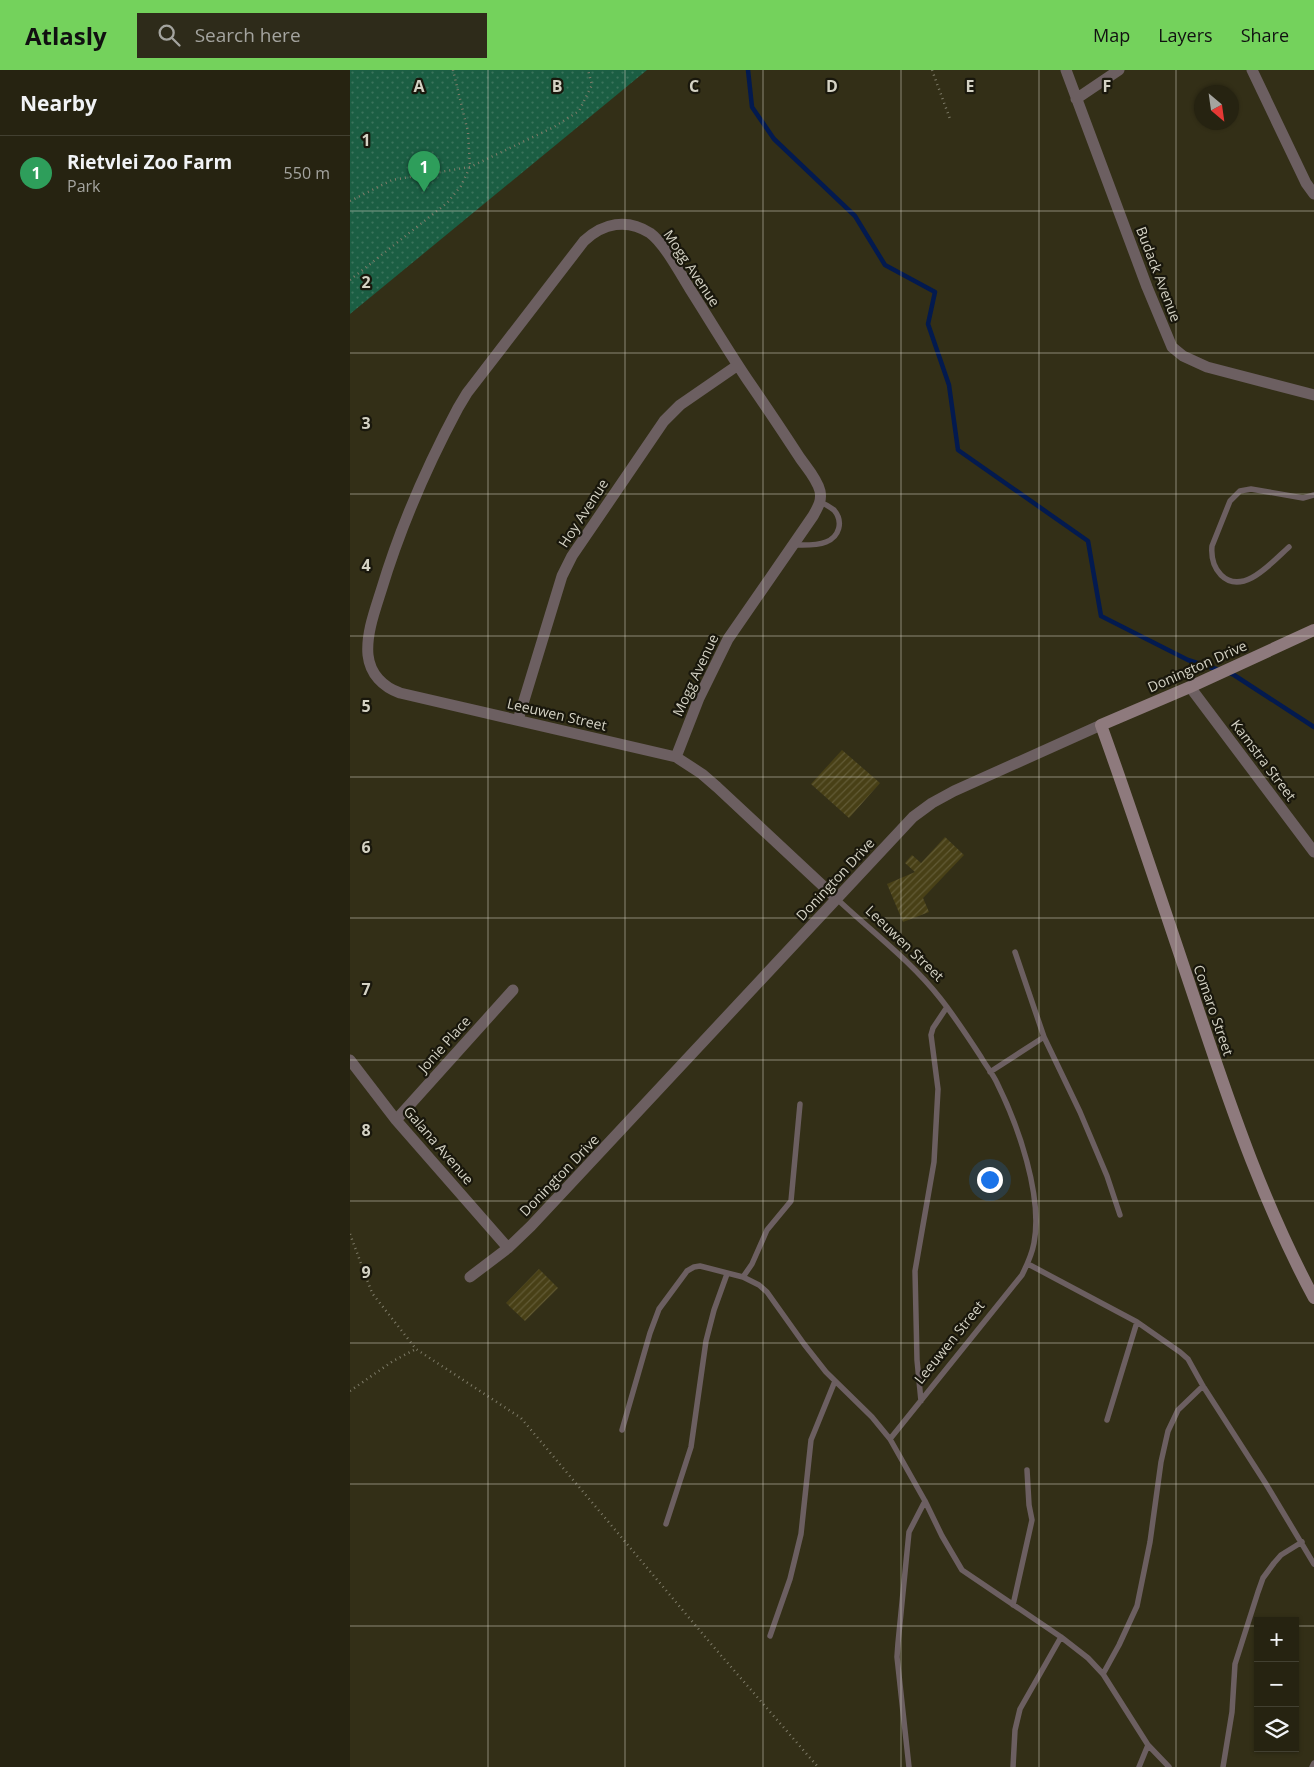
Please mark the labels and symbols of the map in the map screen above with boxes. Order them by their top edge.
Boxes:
text: A [413,75,425,97]
text: B [552,75,562,97]
text: C [689,75,699,97]
text: D [826,75,838,97]
text: E [966,75,975,97]
text: F [1103,75,1111,97]
north arrow [1194,85,1239,130]
text: 1 [361,129,371,151]
pin: 1 [408,151,440,192]
street label: Budack Avenue [1132,224,1186,324]
street label: Mogg Avenue [659,226,725,310]
text: 2 [361,271,371,293]
text: 3 [361,412,371,434]
street label: Hoy Avenue [554,475,612,551]
text: 4 [361,554,371,576]
street label: Mogg Avenue [668,631,722,719]
street label: Donington Drive [1144,636,1250,696]
street label: Leeuwen Street [505,693,609,735]
text: 5 [361,695,371,717]
street label: Kamstra Street [1227,715,1301,805]
street label: Donington Drive [792,833,878,925]
text: 6 [361,836,371,858]
street label: Leeuwen Street [862,901,948,985]
street label: Comaro Street [1190,962,1238,1058]
text: 7 [361,978,371,1000]
street label: Jonie Place [412,1011,475,1078]
street label: Galana Avenue [400,1102,478,1188]
text: 8 [361,1119,371,1141]
street label: Donington Drive [515,1130,603,1220]
your location [977,1167,1003,1193]
text: 9 [361,1261,371,1283]
street label: Leeuwen Street [910,1297,988,1387]

